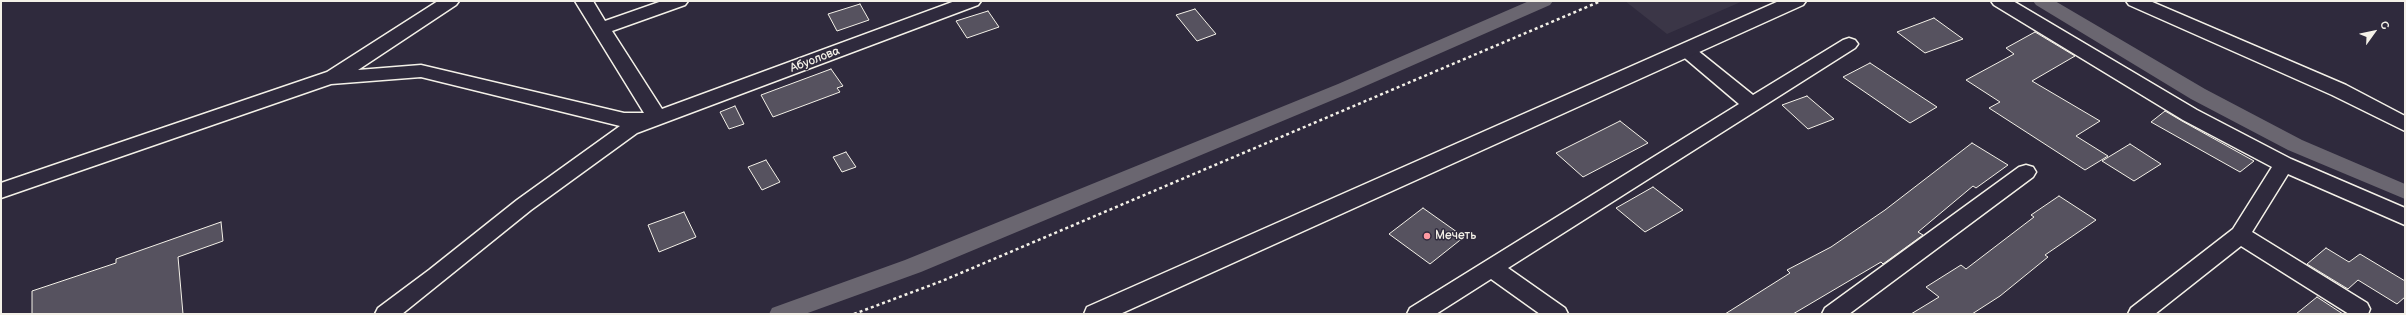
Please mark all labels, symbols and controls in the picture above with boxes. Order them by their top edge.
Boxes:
north arrow [2354,12,2394,52]
text: С [2377,18,2392,32]
street label: Абуолова [788,44,842,76]
place label: Мечеть [1435,229,1476,243]
marker: Мечеть [1422,231,1432,241]

